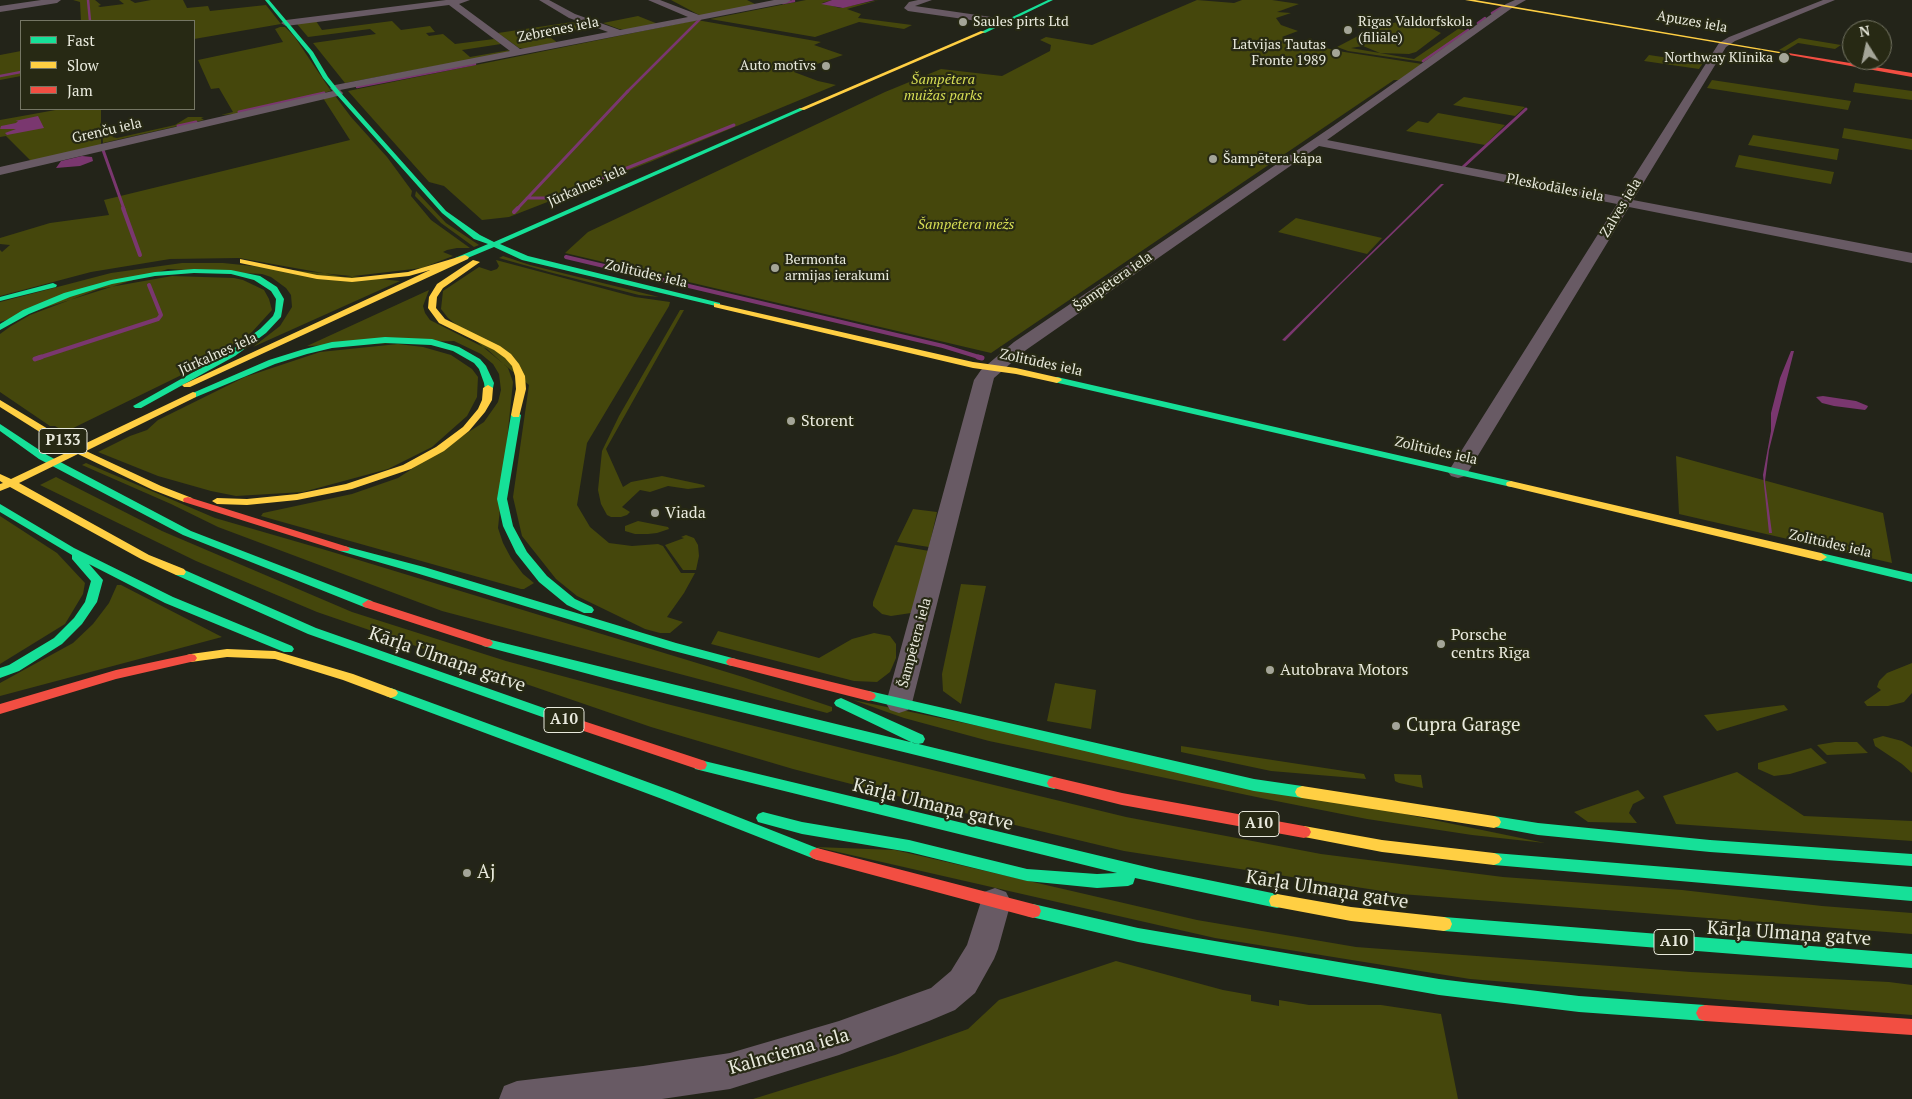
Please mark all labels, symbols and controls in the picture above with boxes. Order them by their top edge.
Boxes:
street label: Apuzes iela [1655,8,1729,36]
street label: Zebrenes iela [516,14,600,46]
place label: Saules pirts Ltd [973,14,1069,30]
place label: Rīgas Valdorfskola (filiāle) [1358,14,1473,46]
marker: Saules pirts Ltd [957,16,969,28]
legend [20,20,195,110]
north arrow [1842,20,1892,70]
text: N [1858,20,1871,41]
marker: Rīgas Valdorfskola (filiāle) [1342,24,1354,36]
text: Fast [67,30,95,50]
place label: Latvijas Tautas Fronte 1989 [1233,37,1326,70]
marker: Latvijas Tautas Fronte 1989 [1330,47,1342,59]
place label: Northway Klīnika [1664,50,1773,66]
marker: Northway Klīnika [1777,51,1791,65]
text: Slow [67,55,99,75]
place label: Auto motīvs [740,58,816,74]
marker: Auto motīvs [820,60,832,72]
park label: Šampētera muižas parks [904,72,982,104]
text: Jam [67,80,93,100]
street label: Grenču iela [71,115,143,147]
place label: Šampētera kāpa [1223,151,1322,167]
marker: Šampētera kāpa [1207,153,1219,165]
street label: Jūrkalnes iela [545,161,629,211]
street label: Pleskodāles iela [1505,170,1605,206]
street label: Zalves iela [1597,176,1645,240]
park label: Šampētera mežs [918,217,1014,233]
street label: Šampētera iela [1070,249,1156,315]
place label: Bermonta armijas ierakumi [785,252,890,284]
street label: Zolitūdes iela [603,256,689,292]
marker: Bermonta armijas ierakumi [769,262,781,274]
street label: Jūrkalnes iela [176,329,260,379]
street label: Zolitūdes iela [998,346,1084,380]
place label: Storent [801,411,854,431]
marker: Storent [785,415,797,427]
road number: P133 [39,428,87,454]
street label: Zolitūdes iela [1393,433,1479,469]
place label: Viada [665,503,706,523]
marker: Viada [649,507,661,519]
street label: Zolitūdes iela [1787,526,1873,562]
street label: Šampētera iela [895,596,935,690]
street label: Kārļa Ulmaņa gatve [366,622,528,698]
place label: Porsche centrs Rīga [1451,625,1530,663]
marker: Porsche centrs Rīga [1435,638,1447,650]
place label: Autobrava Motors [1280,660,1408,680]
marker: Autobrava Motors [1264,664,1276,676]
road number: A10 [544,708,584,732]
place label: Cupra Garage [1406,715,1521,737]
marker: Cupra Garage [1390,720,1402,732]
street label: Kārļa Ulmaņa gatve [850,774,1016,836]
road number: A10 [1239,812,1279,836]
place label: Aj [477,862,495,884]
street label: Kārļa Ulmaņa gatve [1244,866,1410,914]
marker: Aj [461,867,473,879]
street label: Kārļa Ulmaņa gatve [1706,917,1872,951]
road number: A10 [1654,930,1694,954]
street label: Kalnciema iela [726,1024,852,1080]

